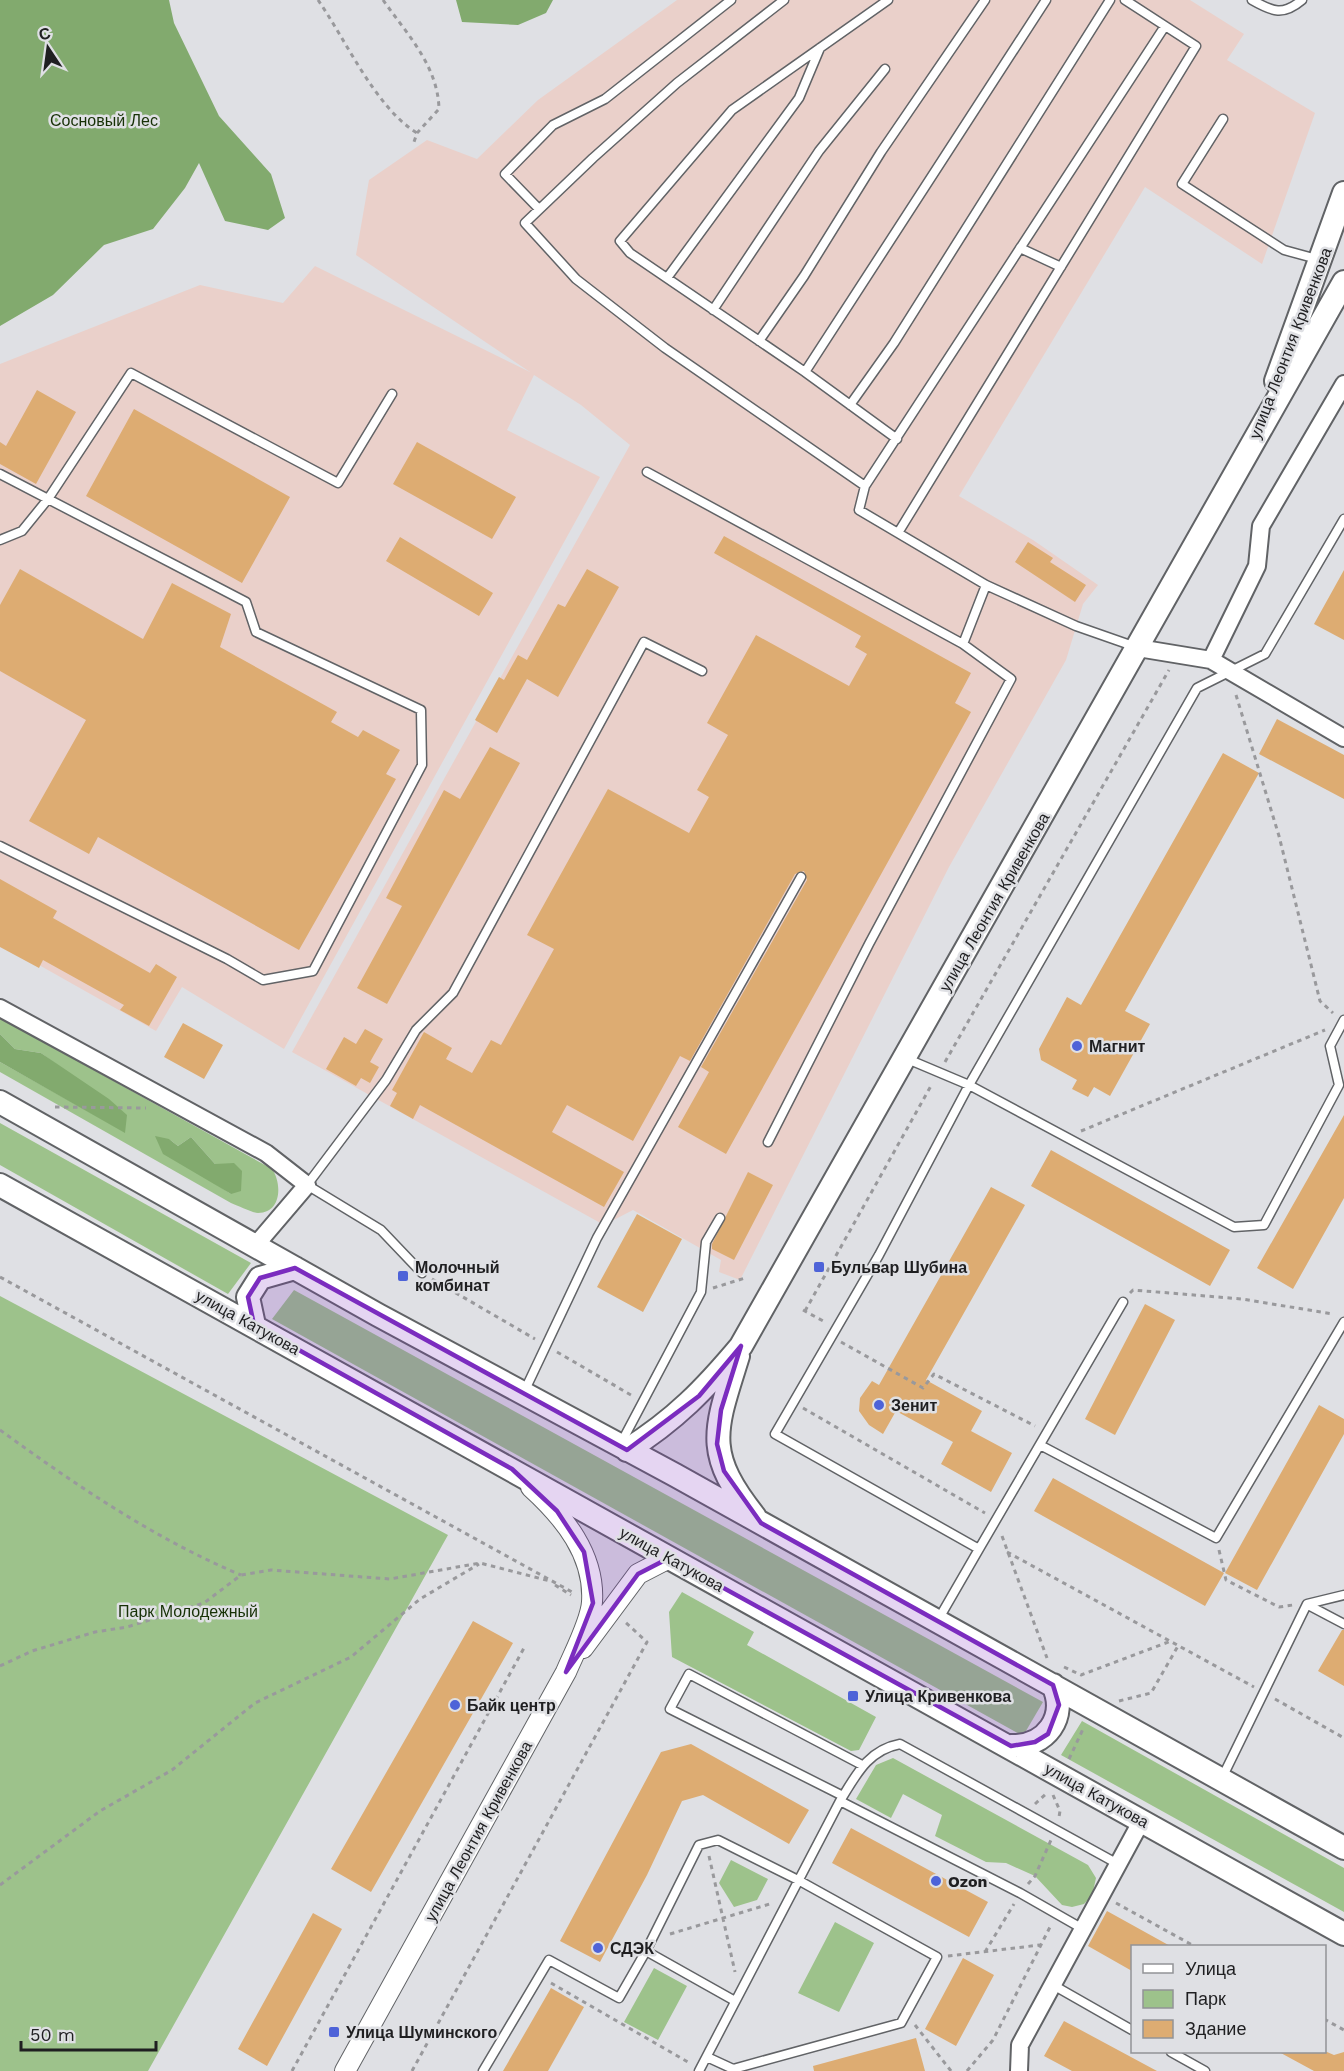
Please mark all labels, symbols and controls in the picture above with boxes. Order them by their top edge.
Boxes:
north arrow [18,18,78,78]
text: С [37,23,53,44]
park label: Сосновый Лес [50,111,158,130]
street label: улица Леонтия Кривенкова [1245,245,1336,442]
street label: улица Леонтия Кривенкова [935,809,1054,995]
place label: Магнит [1089,1037,1146,1056]
marker: Магнит [1070,1039,1084,1053]
place label: Молочный комбинат [415,1258,499,1295]
place label: Бульвар Шубина [831,1258,967,1277]
marker: Бульвар Шубина [812,1260,826,1274]
marker: Молочный комбинат [396,1269,410,1283]
street label: улица Катукова [192,1286,303,1359]
place label: Зенит [891,1396,937,1415]
marker: Зенит [872,1398,886,1412]
street label: улица Катукова [616,1523,727,1596]
park label: Парк Молодежный [118,1602,258,1621]
place label: Улица Кривенкова [865,1687,1011,1706]
marker: Улица Кривенкова [846,1689,860,1703]
place label: Байк центр [467,1696,556,1715]
marker: Байк центр [448,1698,462,1712]
street label: улица Леонтия Кривенкова [421,1738,536,1925]
street label: улица Катукова [1041,1759,1152,1832]
place label: Ozon [948,1872,987,1891]
marker: Ozon [929,1874,943,1888]
place label: СДЭК [610,1939,654,1958]
marker: СДЭК [591,1941,605,1955]
legend [1131,1945,1326,2053]
text: Улица [1185,1958,1237,1979]
text: Парк [1185,1988,1226,2009]
scale bar [21,2014,156,2052]
text: Здание [1185,2018,1246,2039]
place label: Улица Шуминского [346,2023,497,2042]
text: 50 m [30,2024,75,2045]
marker: Улица Шуминского [327,2025,341,2039]

